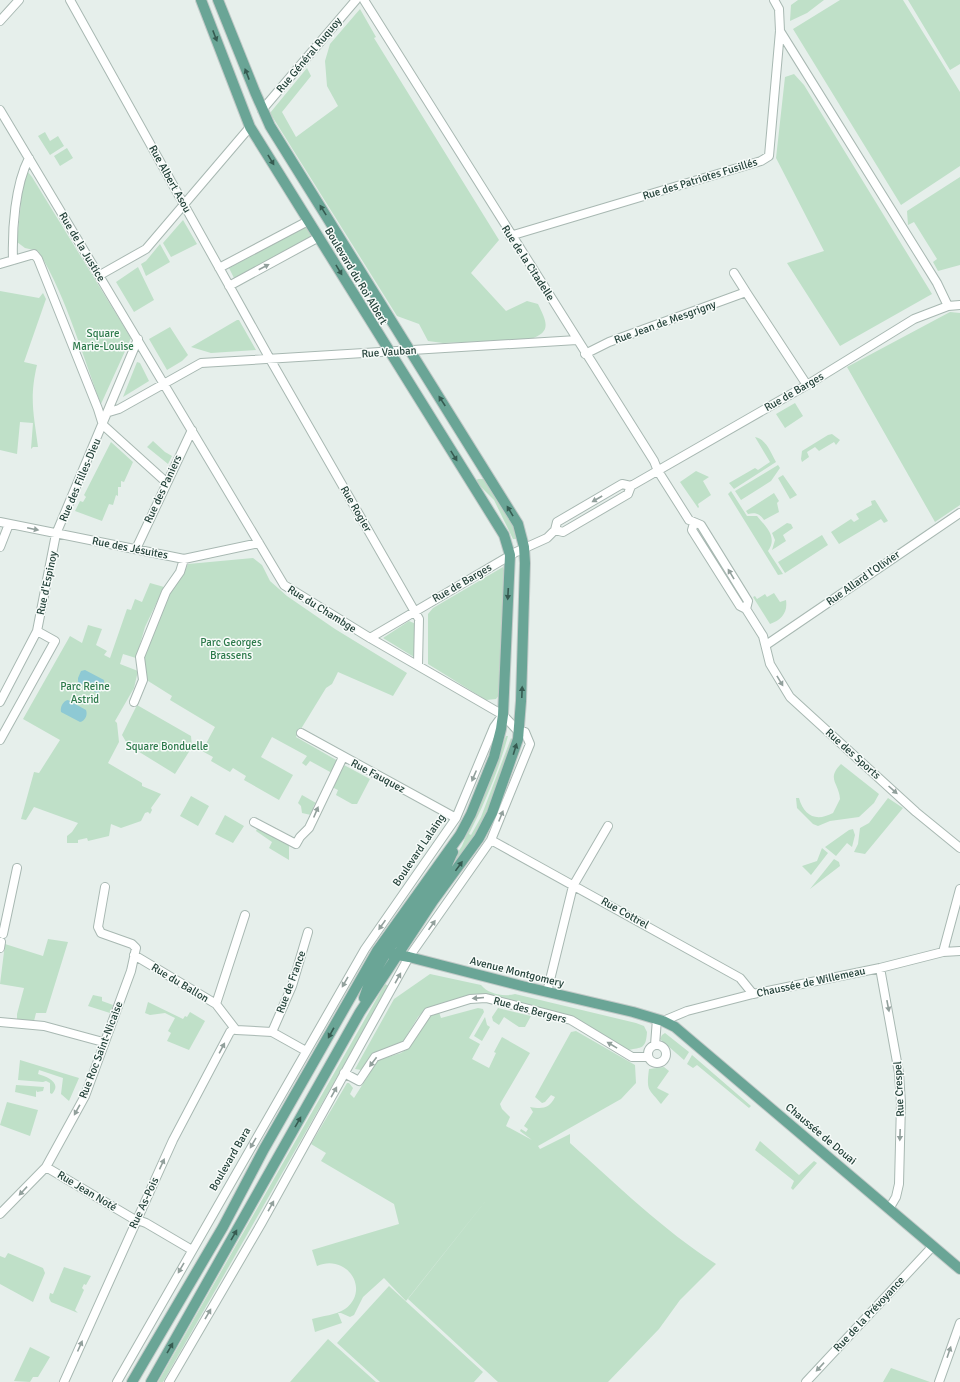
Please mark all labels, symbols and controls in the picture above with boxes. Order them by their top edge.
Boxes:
street label: Rue Général Ruquoy [274,14,345,95]
one-way arrow [212,31,218,43]
one-way arrow [244,68,250,80]
street label: Rue Albert Asou [146,143,194,215]
one-way arrow [267,154,274,166]
street label: Rue des Patriotes Fusillés [641,155,759,203]
one-way arrow [319,204,326,216]
street label: Rue de la Justice [56,210,108,284]
street label: Rue de la Citadelle [499,223,557,303]
street label: Boulevard du Roi Albert [322,225,390,327]
one-way arrow [258,264,269,270]
one-way arrow [335,264,342,276]
street label: Rue Jean de Mesgrigny [612,297,719,346]
park label: Square Marie-Louise [72,327,134,353]
street label: Rue Vauban [361,344,417,360]
street label: Rue de Barges [762,370,826,414]
one-way arrow [438,395,445,407]
street label: Rue des Filles-Dieu [57,436,103,524]
one-way arrow [450,450,457,462]
street label: Rue des Paniers [142,453,185,525]
street label: Rue Rogier [338,484,374,534]
one-way arrow [591,495,603,502]
one-way arrow [507,505,514,517]
one-way arrow [26,527,39,533]
street label: Rue des Jésuites [91,534,169,562]
street label: Rue Allard l'Olivier [824,548,902,608]
street label: Rue d'Espinoy [34,549,60,616]
street label: Rue de Barges [430,561,494,605]
one-way arrow [728,568,735,580]
street label: Rue du Chambge [285,583,359,635]
one-way arrow [504,588,511,600]
park label: Parc Georges Brassens [200,636,262,662]
one-way arrow [776,676,784,686]
park label: Parc Reine Astrid [60,680,110,706]
one-way arrow [518,686,525,698]
street label: Rue des Sports [823,726,883,782]
park label: Square Bonduelle [126,740,208,753]
one-way arrow [512,743,518,755]
street label: Rue Fauquez [349,756,407,796]
one-way arrow [471,770,477,781]
one-way arrow [888,785,898,795]
one-way arrow [313,806,319,817]
one-way arrow [498,809,504,821]
street label: Boulevard Lalaing [390,811,448,889]
one-way arrow [455,860,463,871]
street label: Rue Cottrel [599,895,651,931]
one-way arrow [378,920,386,931]
one-way arrow [428,920,436,931]
street label: Rue de France [274,949,308,1015]
street label: Avenue Montgomery [469,954,566,990]
street label: Rue du Ballon [149,961,211,1005]
street label: Chaussée de Willemeau [755,964,867,1000]
one-way arrow [394,972,401,984]
one-way arrow [342,976,349,988]
street label: Rue des Bergers [492,994,568,1026]
one-way arrow [472,995,484,1002]
street label: Rue Roc Saint-Nicaise [76,1000,126,1100]
one-way arrow [885,1000,891,1012]
one-way arrow [328,1027,334,1039]
one-way arrow [606,1041,618,1048]
one-way arrow [218,1043,225,1054]
one-way arrow [369,1056,377,1067]
street label: Rue Crespel [891,1061,907,1117]
one-way arrow [330,1086,337,1097]
street label: Chaussée de Douai [783,1101,859,1167]
one-way arrow [74,1104,80,1116]
one-way arrow [295,1116,302,1128]
street label: Boulevard Bara [207,1124,254,1193]
one-way arrow [897,1129,903,1142]
one-way arrow [249,1138,256,1149]
one-way arrow [159,1158,165,1170]
street label: Rue Jean Noté [55,1168,119,1214]
street label: Rue As-Pois [126,1175,162,1231]
one-way arrow [18,1186,28,1196]
one-way arrow [268,1200,275,1211]
one-way arrow [231,1229,238,1241]
one-way arrow [178,1262,185,1274]
street label: Rue de la Prévoyance [831,1274,907,1354]
one-way arrow [204,1309,211,1320]
one-way arrow [77,1341,83,1352]
one-way arrow [167,1342,174,1354]
one-way arrow [947,1346,953,1358]
one-way arrow [816,1361,825,1372]

